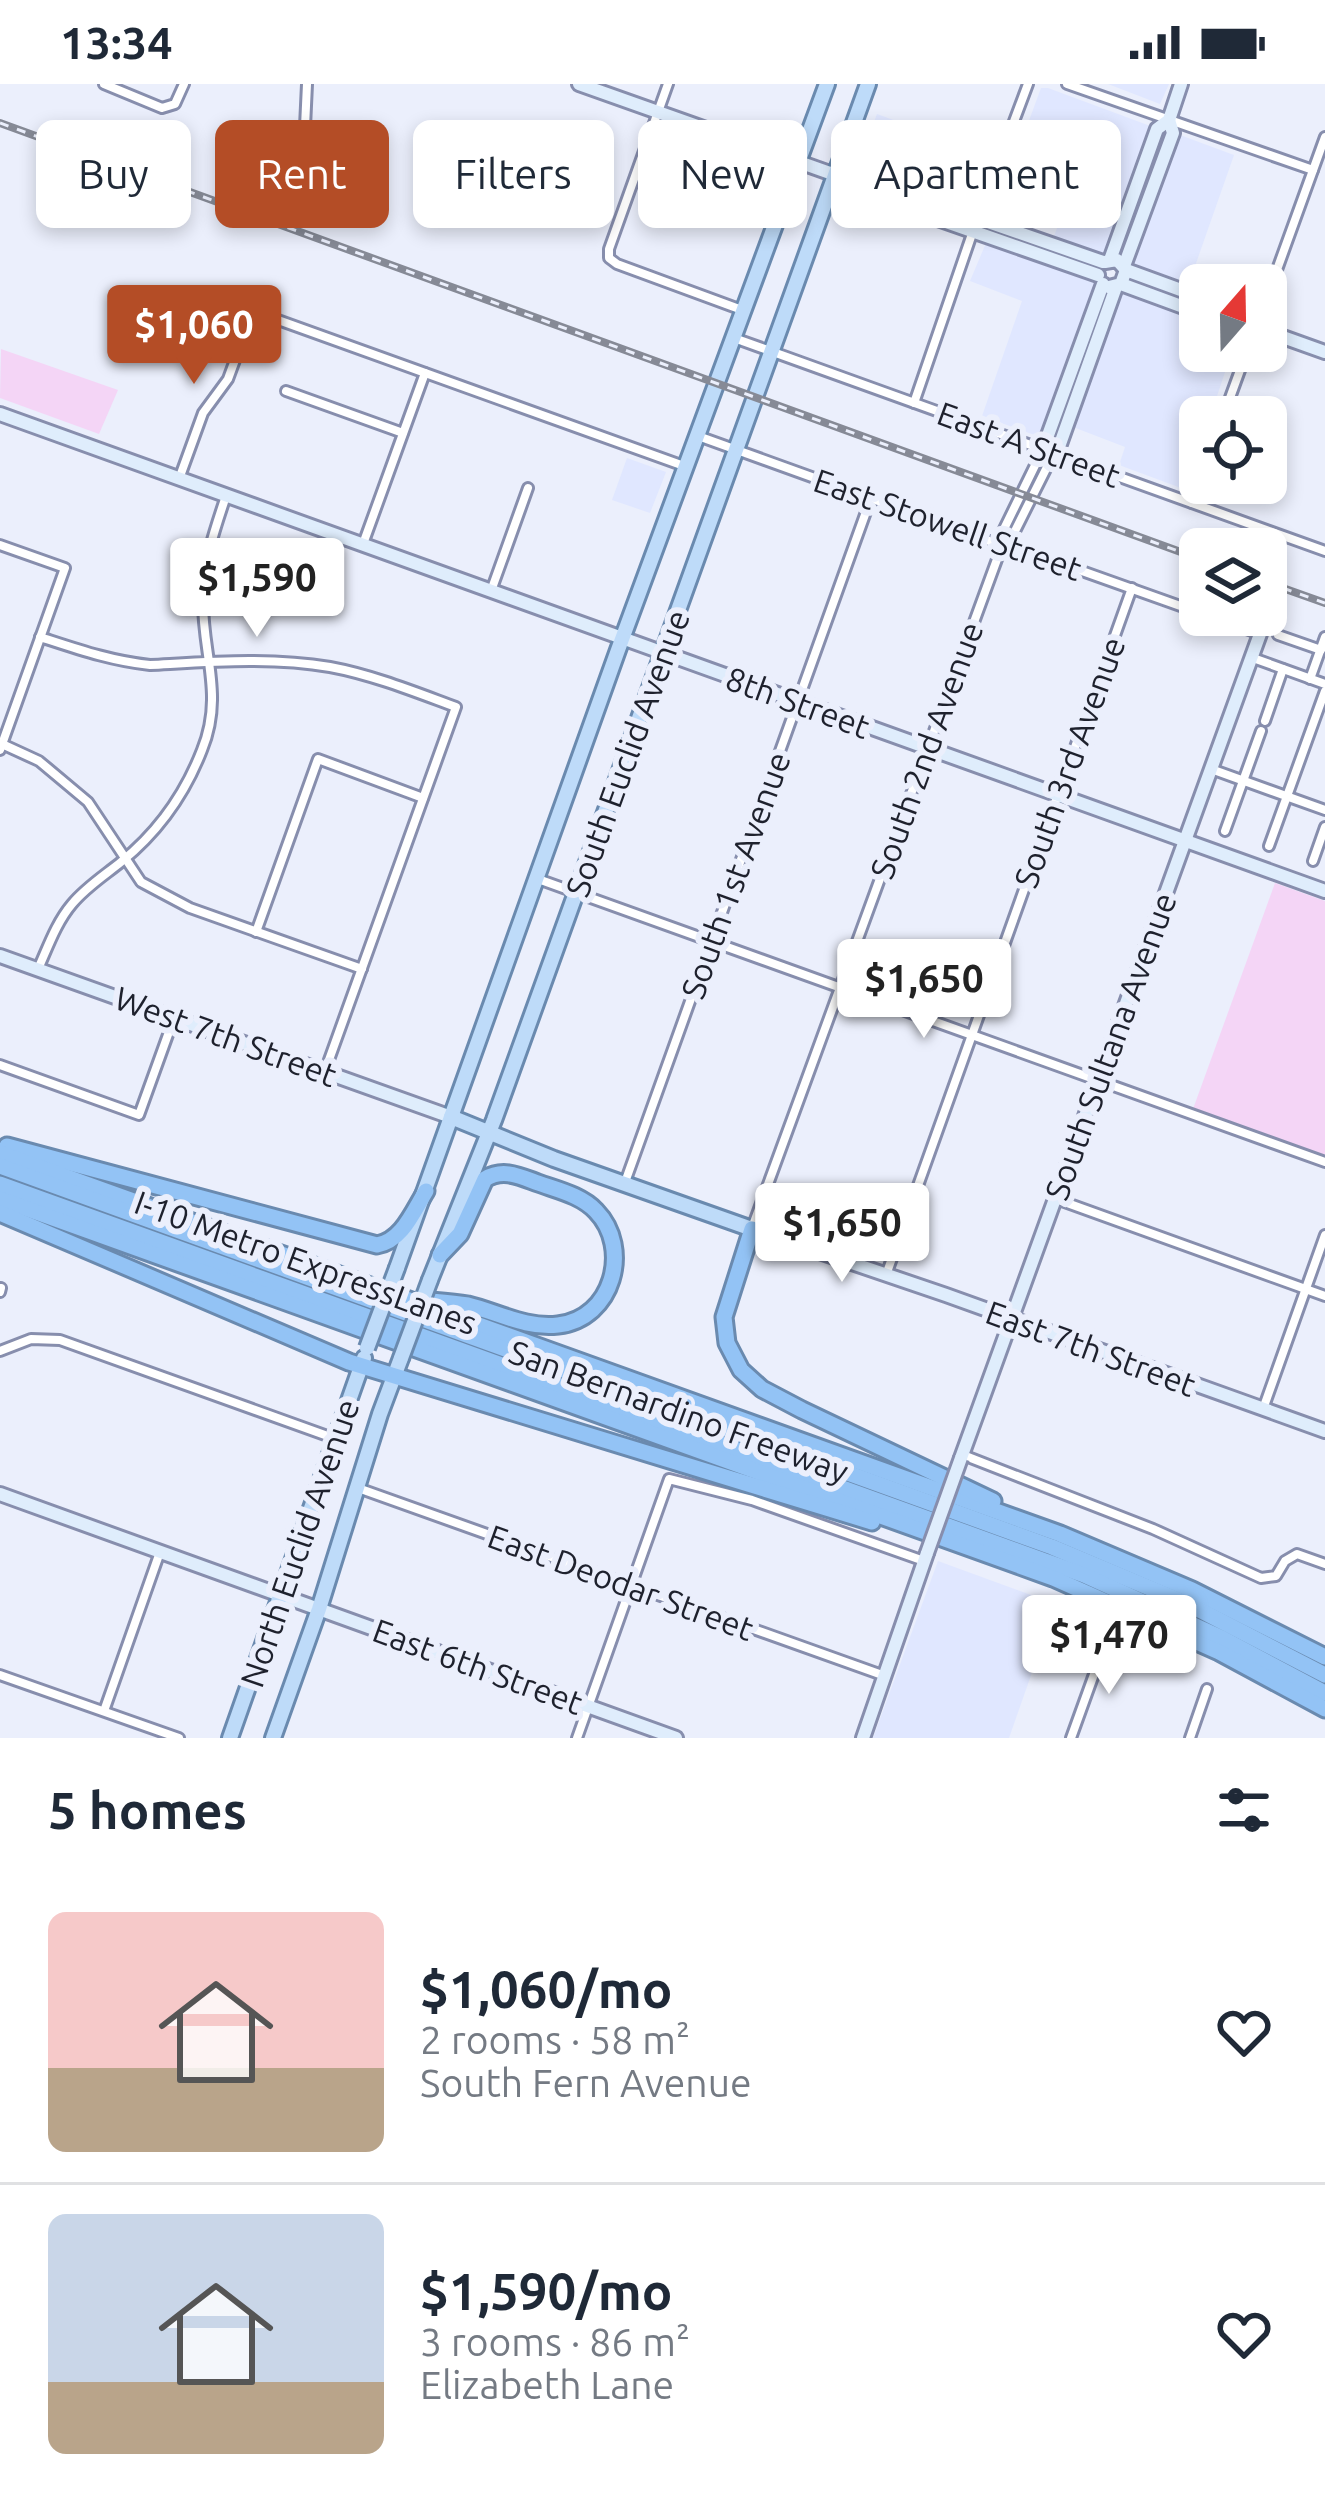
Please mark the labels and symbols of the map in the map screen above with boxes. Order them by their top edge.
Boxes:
north arrow [1179,264,1287,372]
pin: $1,060 [96,285,292,387]
street label: East A Street [933,394,1125,494]
street label: East Stowell Street [809,461,1087,587]
pin: $1,590 [159,538,355,640]
street label: South Euclid Avenue [558,605,696,901]
street label: South 2nd Avenue [862,617,990,883]
street label: South 3rd Avenue [1006,632,1132,892]
street label: 8th Street [721,659,875,745]
street label: South 1st Avenue [673,747,797,1003]
street label: South Sultana Avenue [1037,887,1183,1205]
pin: $1,650 [826,939,1022,1041]
street label: West 7th Street [110,979,342,1093]
street label: I-10 Metro ExpressLanes [130,1183,482,1341]
pin: $1,650 [744,1183,940,1285]
street label: East 7th Street [981,1293,1201,1403]
street label: San Bernardino Freeway [505,1332,854,1490]
street label: North Euclid Avenue [232,1394,366,1692]
street label: East Deodar Street [483,1517,759,1647]
pin: $1,470 [1011,1595,1207,1697]
street label: East 6th Street [368,1611,588,1721]

